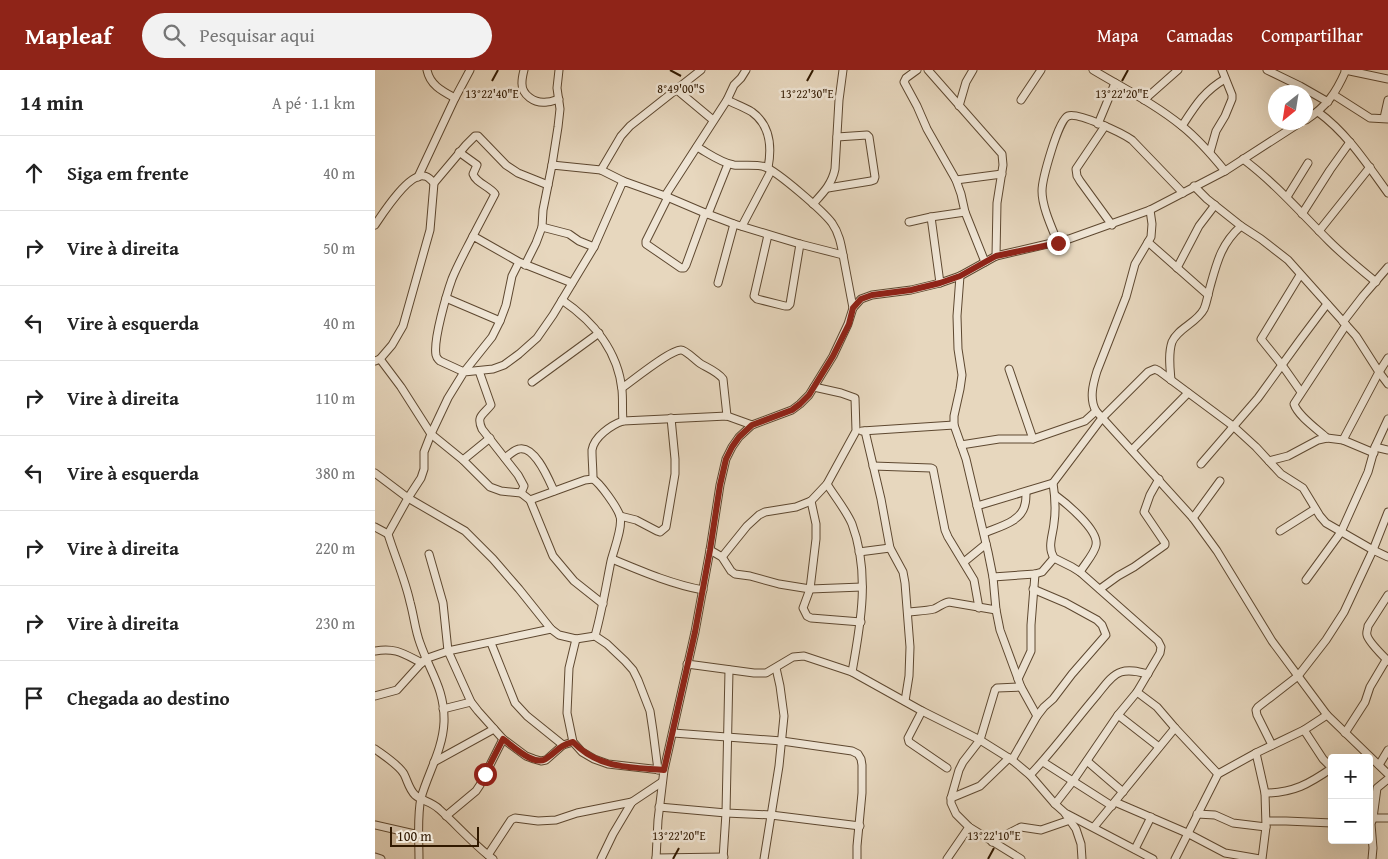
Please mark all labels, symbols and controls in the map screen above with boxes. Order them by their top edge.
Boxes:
search box [142,13,492,58]
text: Mapleaf [25,18,112,53]
icon: search [160,21,188,49]
text: Pesquisar aqui [200,21,315,49]
text: Mapa [1097,22,1138,49]
text: Camadas [1166,22,1233,49]
text: Compartilhar [1261,22,1363,49]
text: 8°49'00"S [657,80,705,97]
text: 13°22'40"E [465,85,519,102]
text: 13°22'30"E [780,85,834,102]
text: 13°22'20"E [1095,85,1149,102]
north arrow [1268,85,1313,130]
text: 14 min [20,87,83,118]
text: A pé · 1.1 km [272,91,355,115]
icon: ahead [20,159,48,187]
text: Siga em frente [67,159,189,187]
text: 40 m [323,161,355,185]
route end [1047,232,1070,255]
icon: right [20,234,48,262]
text: Vire à direita [67,234,179,262]
text: 50 m [323,236,355,260]
icon: left [20,309,48,337]
text: Vire à esquerda [67,309,199,337]
text: 40 m [323,311,355,335]
icon: right [20,384,48,412]
text: Vire à direita [67,384,179,412]
text: 110 m [315,386,355,410]
icon: left [20,459,48,487]
text: Vire à esquerda [67,459,199,487]
text: 380 m [315,461,355,485]
icon: right [20,534,48,562]
text: Vire à direita [67,534,179,562]
text: 220 m [315,536,355,560]
icon: right [20,609,48,637]
text: Vire à direita [67,609,179,637]
text: 230 m [315,611,355,635]
icon: arrive [20,684,48,712]
text: Chegada ao destino [67,684,230,712]
map controls [1328,754,1373,844]
button: + [1328,754,1373,799]
route start [474,763,497,786]
button: − [1328,799,1373,844]
scale bar [390,824,479,847]
text: 100 m [397,826,432,846]
text: 13°22'20"E [652,827,706,844]
text: 13°22'10"E [967,827,1021,844]

